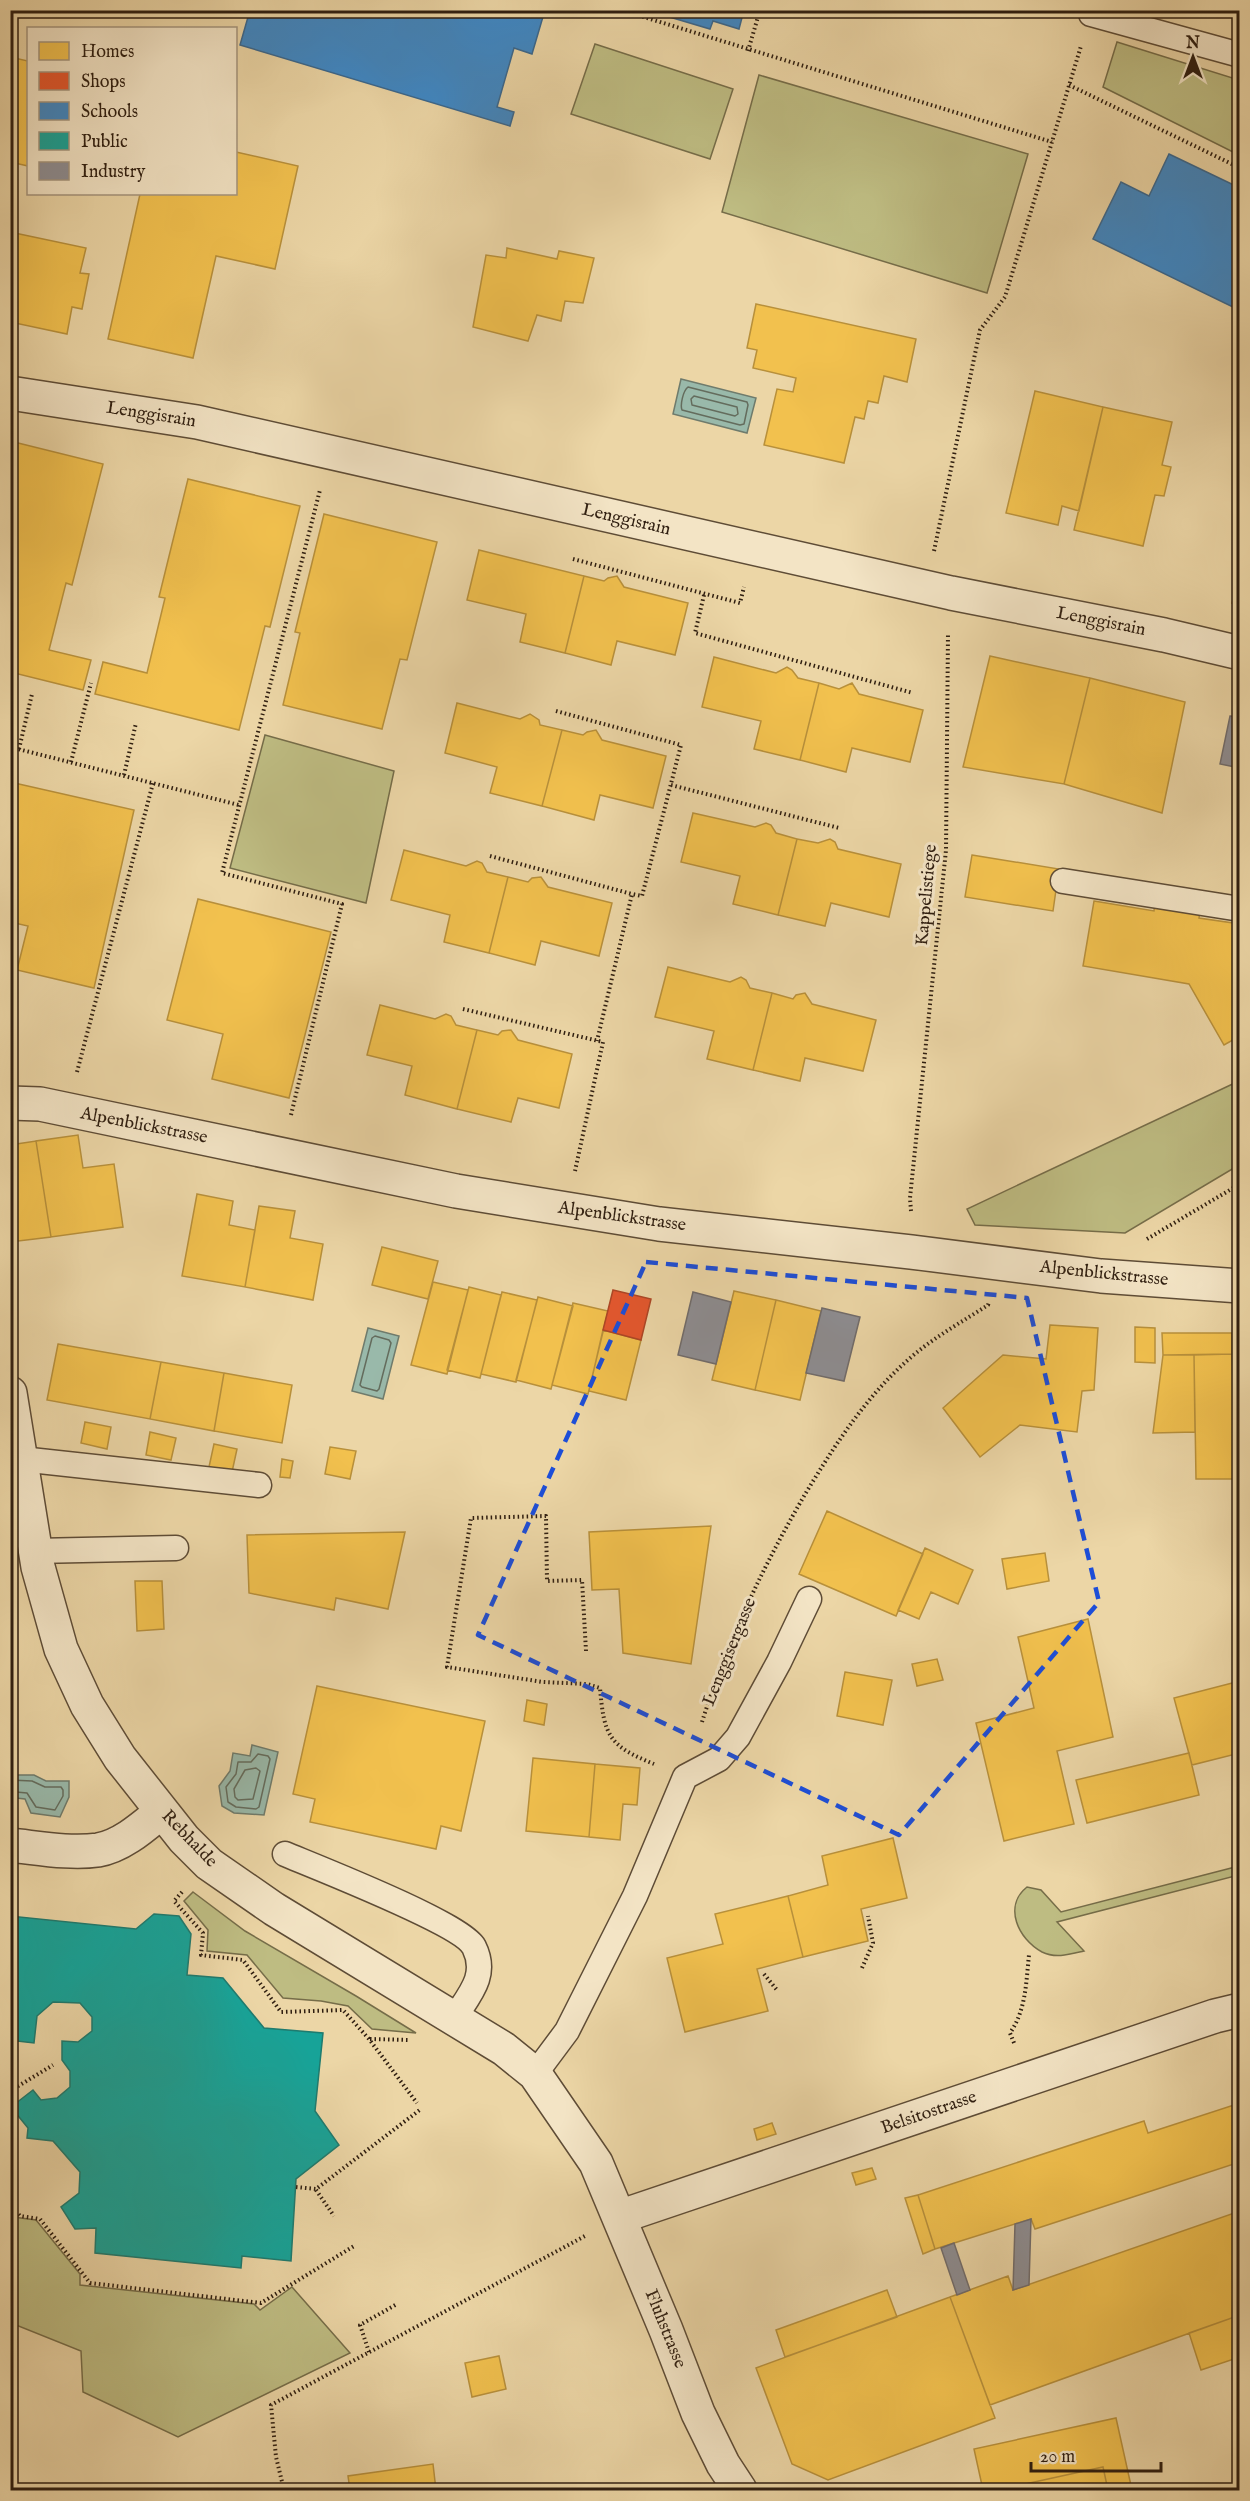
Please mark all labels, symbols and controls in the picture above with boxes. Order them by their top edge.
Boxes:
legend [27,27,237,195]
north arrow [1163,27,1223,87]
text: N [1185,34,1200,54]
text: Homes [81,41,134,64]
text: Shops [81,71,126,94]
text: Schools [81,101,138,124]
text: Public [81,131,128,154]
text: Industry [81,161,145,184]
street label: Lenggisrain [105,397,198,433]
street label: Lenggisrain [579,499,673,541]
street label: Lenggisrain [1055,602,1148,642]
street label: Kappelistiege [911,843,943,947]
street label: Alpenblickstrasse [77,1102,210,1150]
street label: Alpenblickstrasse [556,1196,687,1237]
street label: Alpenblickstrasse [1038,1256,1169,1292]
street label: Lenggisergasse [698,1594,762,1710]
street label: Rebhalde [156,1805,222,1873]
street label: Belsitostrasse [878,2086,980,2140]
street label: Fluhstrasse [639,2286,691,2372]
scale bar [1031,2435,1162,2473]
text: 20 m [1040,2446,1075,2469]

